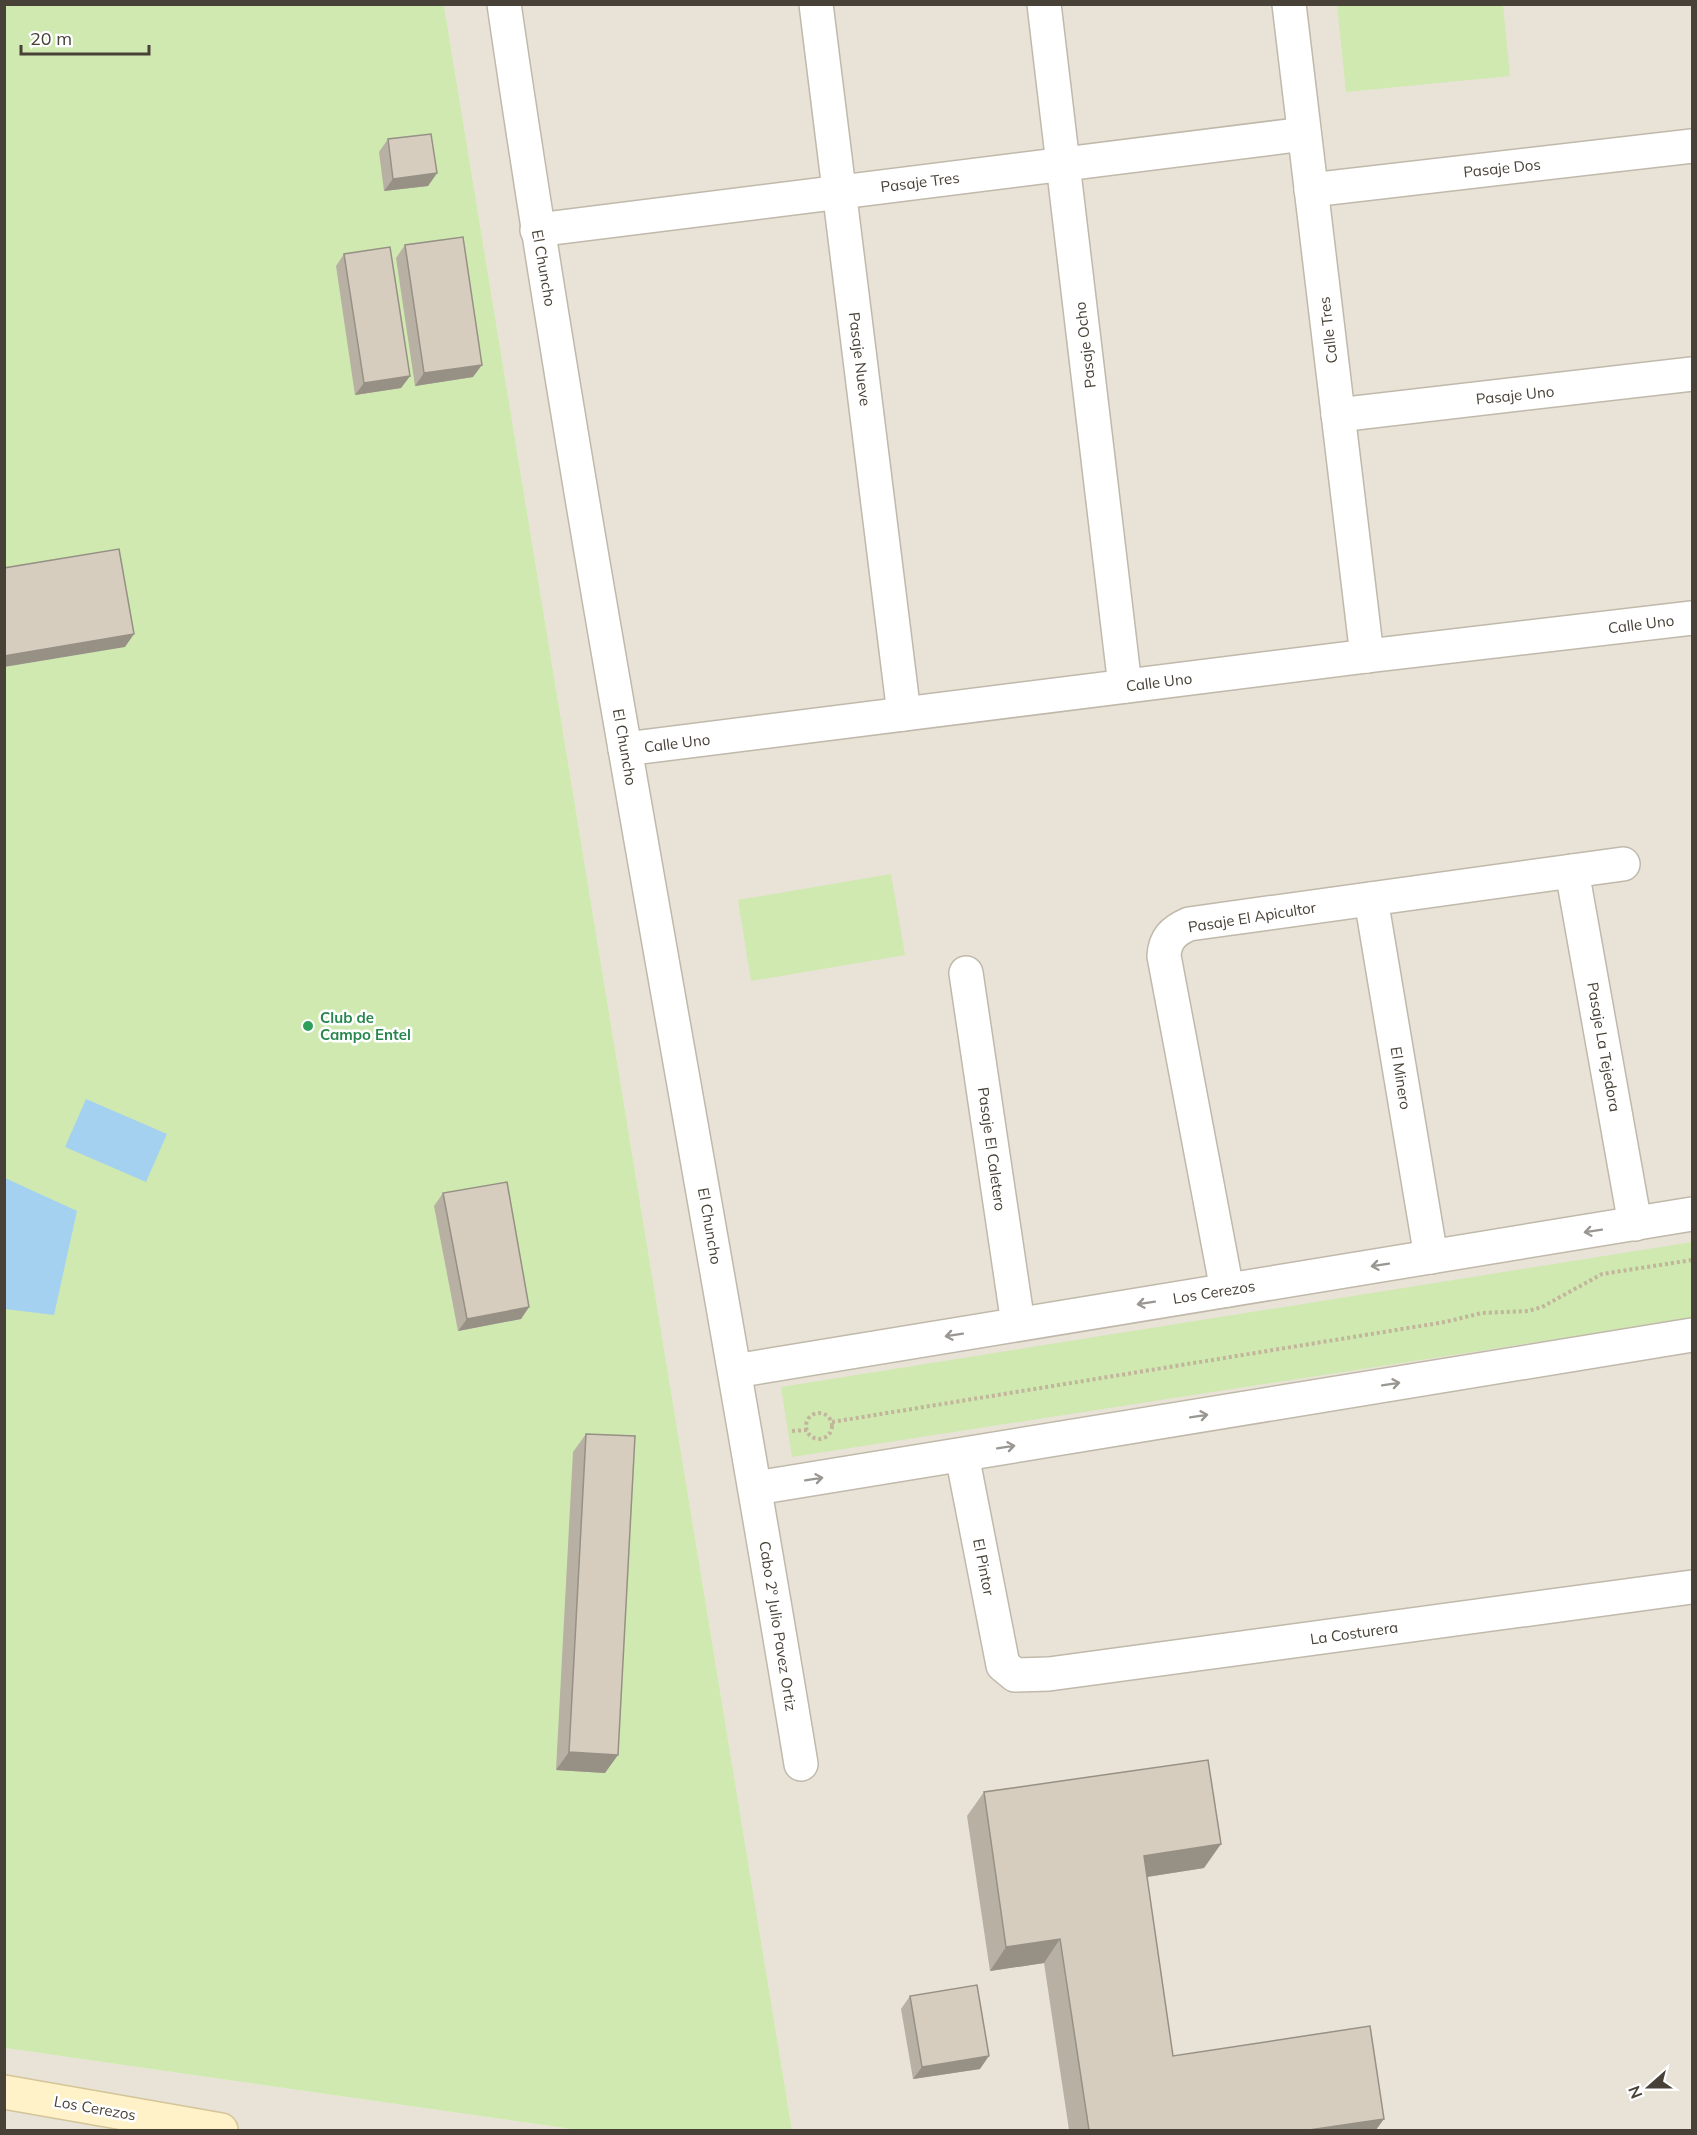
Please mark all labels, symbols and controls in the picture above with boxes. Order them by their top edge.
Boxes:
scale bar [21,18,148,56]
text: 20 m [30,27,72,50]
street label: Pasaje Dos [1462,154,1542,182]
street label: Pasaje Tres [879,168,961,196]
street label: El Chuncho [528,228,560,308]
street label: Calle Tres [1314,296,1342,364]
street label: Pasaje Ocho [1070,301,1100,389]
street label: Pasaje Nueve [845,311,875,407]
street label: Pasaje Uno [1475,381,1555,409]
street label: Calle Uno [1607,611,1675,637]
street label: Calle Uno [1125,669,1193,695]
street label: El Chuncho [609,707,641,787]
street label: Calle Uno [643,730,711,756]
street label: Pasaje El Apicultor [1187,897,1318,936]
street label: Pasaje La Tejedora [1583,981,1625,1113]
place label: Club de Campo Entel [320,1008,411,1044]
marker: Club de Campo Entel [301,1019,315,1033]
street label: El Minero [1387,1045,1415,1111]
street label: Pasaje El Caletero [974,1086,1010,1212]
street label: El Chuncho [694,1186,726,1266]
one-way arrow [1584,1225,1604,1236]
one-way arrow [1371,1260,1390,1271]
street label: Los Cerezos [1172,1276,1256,1308]
one-way arrow [1137,1298,1157,1309]
one-way arrow [944,1329,964,1340]
one-way arrow [1381,1379,1400,1390]
one-way arrow [1188,1410,1208,1421]
one-way arrow [996,1442,1015,1453]
one-way arrow [803,1473,823,1484]
street label: El Pintor [969,1537,999,1598]
street label: Cabo 2º Julio Pavez Ortiz [755,1540,801,1713]
street label: La Costurera [1309,1617,1399,1649]
north arrow [1619,2057,1679,2117]
text: N [1623,2083,1646,2102]
street label: Los Cerezos [52,2091,138,2125]

